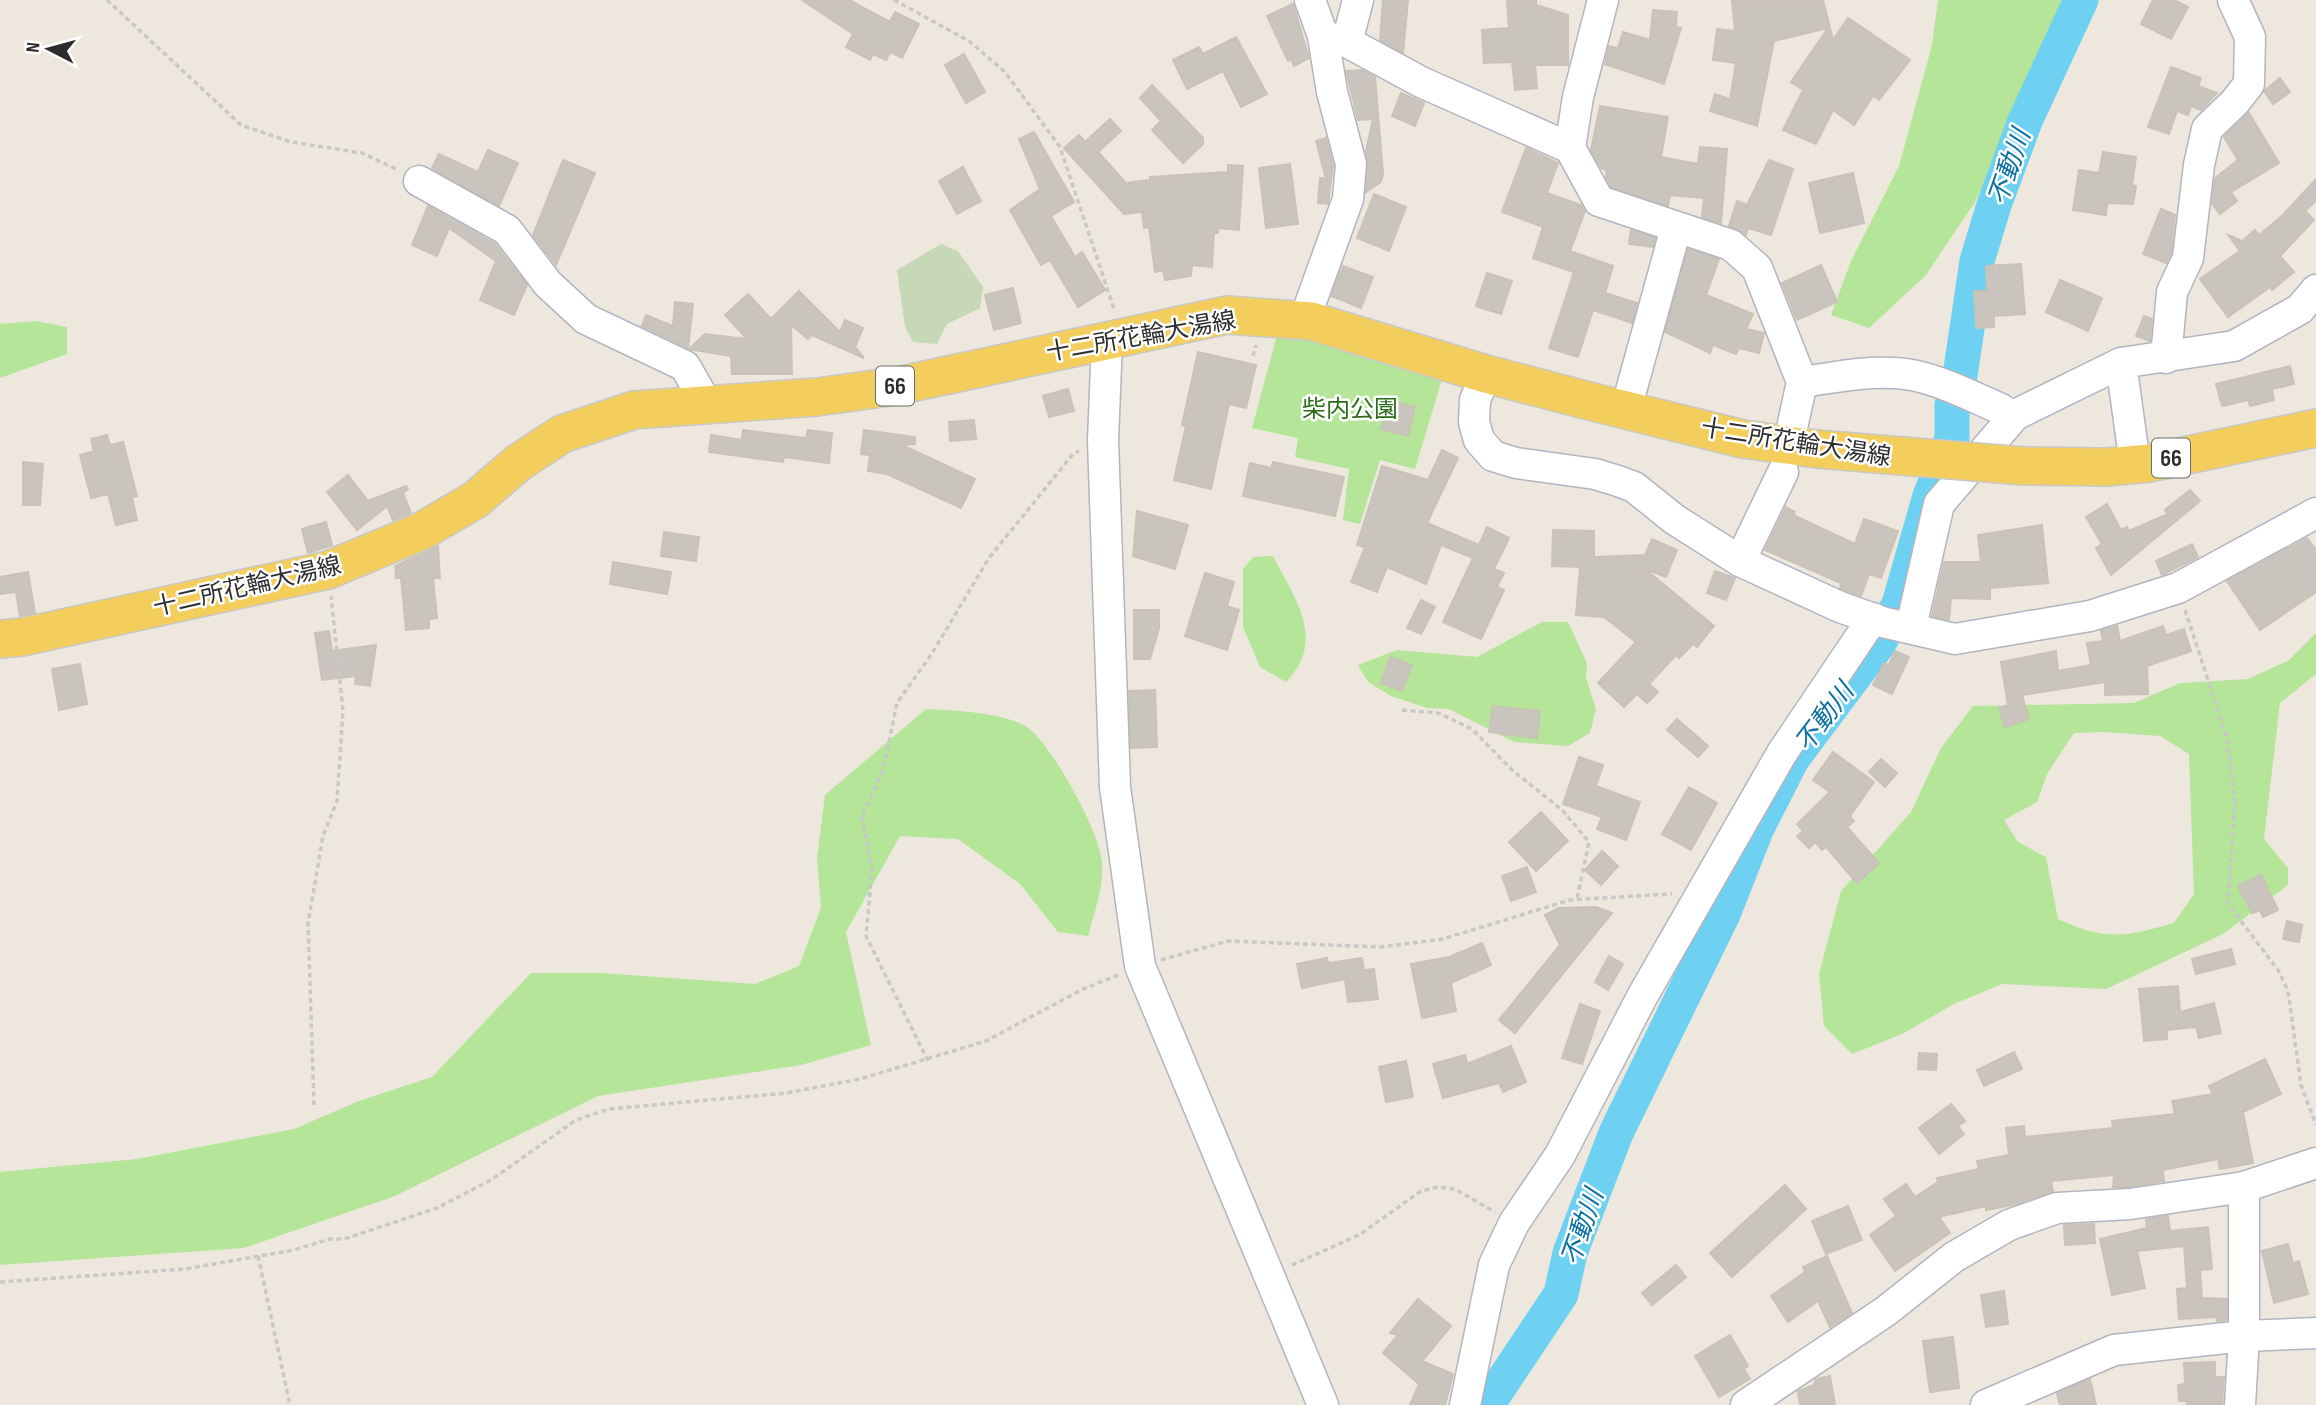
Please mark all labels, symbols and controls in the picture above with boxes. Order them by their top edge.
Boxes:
north arrow [14,14,84,84]
text: N [22,41,46,54]
water label: 不動川 [1983,123,2039,209]
street label: 十二所花輪大湯線 [1044,306,1238,367]
road number: 66 [876,366,914,406]
park label: 柴内公園 [1302,395,1398,424]
street label: 十二所花輪大湯線 [1699,413,1893,472]
road number: 66 [2152,438,2190,478]
street label: 十二所花輪大湯線 [150,551,344,622]
water label: 不動川 [1789,675,1863,758]
water label: 不動川 [1556,1183,1612,1269]

